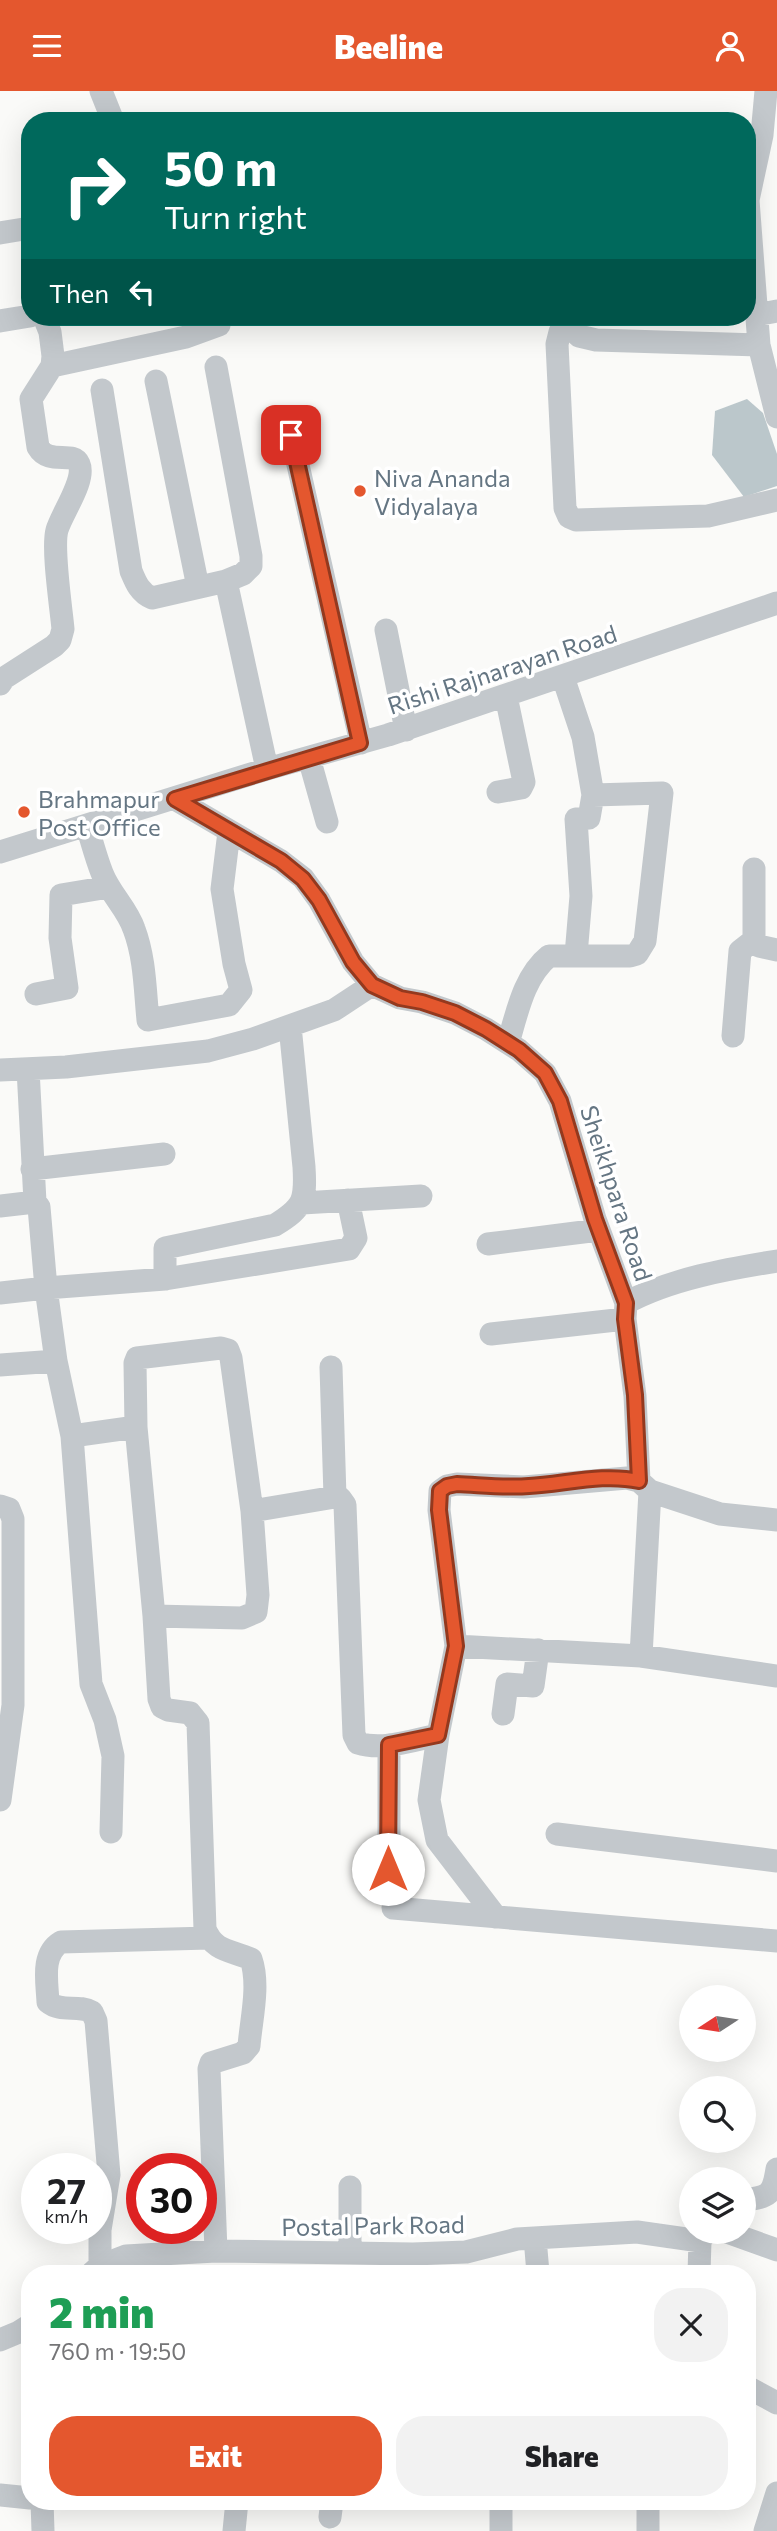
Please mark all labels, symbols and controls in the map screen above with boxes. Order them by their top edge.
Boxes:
text: Beeline [334,26,443,66]
icon: menu [28,27,66,65]
icon: person [711,27,749,65]
text: 50 m [164,136,277,196]
icon: right [49,140,140,231]
text: Turn right [164,196,307,236]
icon: left [123,273,161,311]
text: Then [49,277,109,308]
pin [261,405,321,465]
icon: arrive [272,416,310,454]
place label: Niva Ananda Vidyalaya [374,463,511,520]
marker: Niva Ananda Vidyalaya [352,483,368,499]
street label: Rishi Rajnarayan Road [384,618,620,720]
place label: Brahmapur Post Office [38,784,161,841]
marker: Brahmapur Post Office [16,804,32,820]
street label: Sheikhpara Road [575,1102,659,1284]
position arrow [351,1832,425,1906]
north arrow [679,1985,756,2061]
map controls [679,1985,756,2244]
button: search [679,2076,756,2153]
speed limit sign: 30 [126,2153,217,2244]
button: layers [679,2167,756,2244]
text: 27 [47,2168,86,2211]
text: km/h [45,2205,88,2227]
street label: Postal Park Road [281,2209,465,2241]
text: 2 min [49,2285,155,2337]
button: close [654,2288,728,2362]
text: 760 m · 19:50 [49,2337,186,2365]
button: Exit [49,2416,382,2496]
button: Share [396,2416,728,2496]

